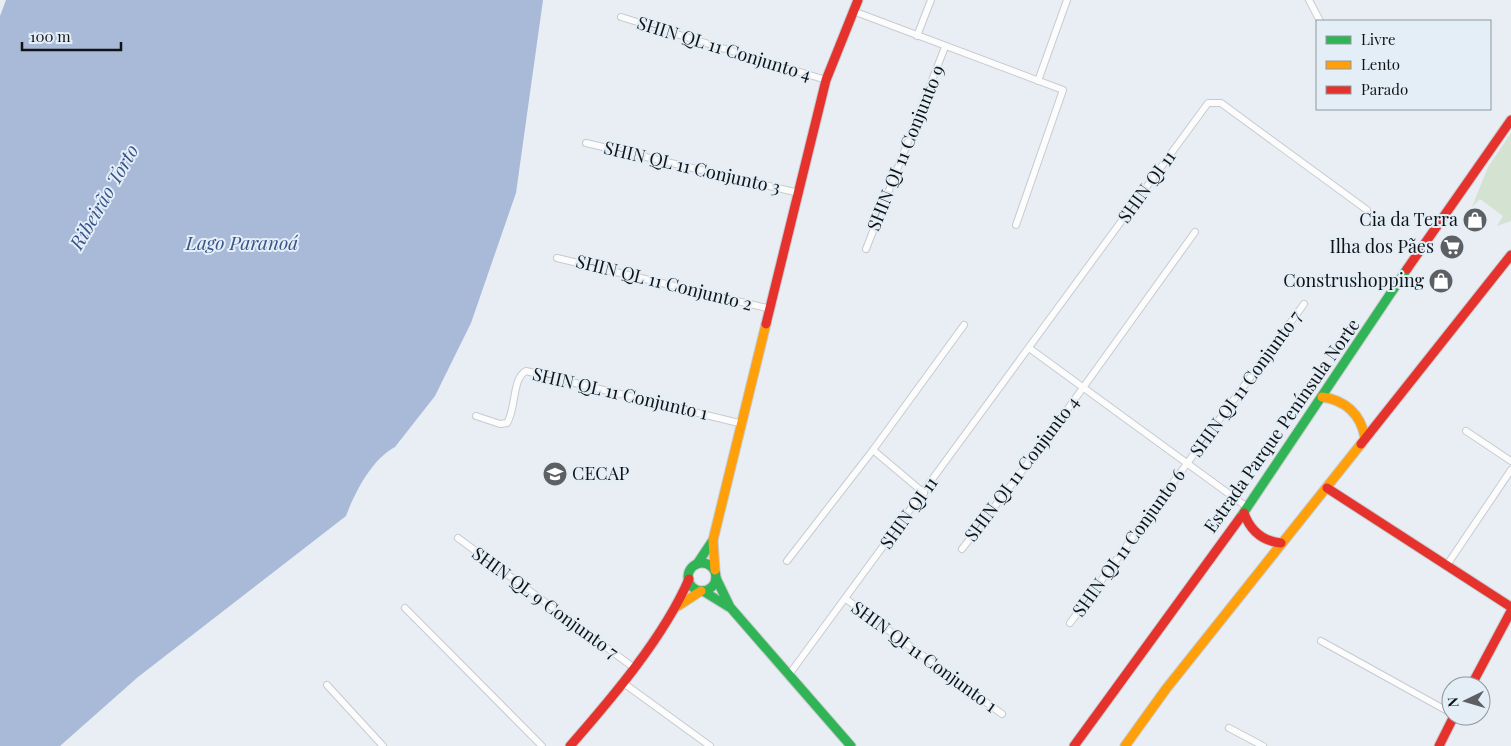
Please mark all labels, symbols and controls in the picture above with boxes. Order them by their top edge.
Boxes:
street label: SHIN QL 11 Conjunto 4 [634,10,814,86]
scale bar [22,20,121,52]
legend [1316,20,1491,110]
text: 100 m [30,26,71,46]
text: Livre [1361,29,1396,49]
text: Lento [1361,54,1400,74]
street label: SHIN QI 11 Conjunto 9 [861,61,949,234]
text: Parado [1361,79,1408,99]
street label: SHIN QL 11 Conjunto 3 [602,135,783,199]
water label: Ribeirão Torto [62,139,144,255]
street label: SHIN QI 11 [1112,145,1181,227]
place label: Cia da Terra [1359,207,1458,231]
shop icon: Cia da Terra [1462,207,1488,233]
water label: Lago Paranoá [185,229,298,255]
place label: Ilha dos Pães [1330,234,1434,258]
supermarket icon: Ilha dos Pães [1439,234,1465,260]
street label: SHIN QL 11 Conjunto 2 [574,248,755,316]
place label: Construshopping [1283,268,1424,292]
shop icon: Construshopping [1428,268,1454,294]
street label: SHIN QI 11 Conjunto 7 [1184,305,1307,461]
street label: Estrada Parque Península Norte [1198,314,1364,537]
street label: SHIN QL 11 Conjunto 1 [530,361,710,425]
street label: SHIN QI 11 Conjunto 4 [959,391,1084,546]
school or university icon: CECAP [542,461,568,487]
place label: CECAP [572,461,630,485]
street label: SHIN QI 11 Conjunto 6 [1066,464,1190,621]
street label: SHIN QI 11 [874,471,943,553]
street label: SHIN QL 9 Conjunto 7 [468,541,624,664]
street label: SHIN QI 11 Conjunto 1 [847,595,1003,717]
north arrow [1441,676,1491,726]
text: N [1443,696,1462,708]

